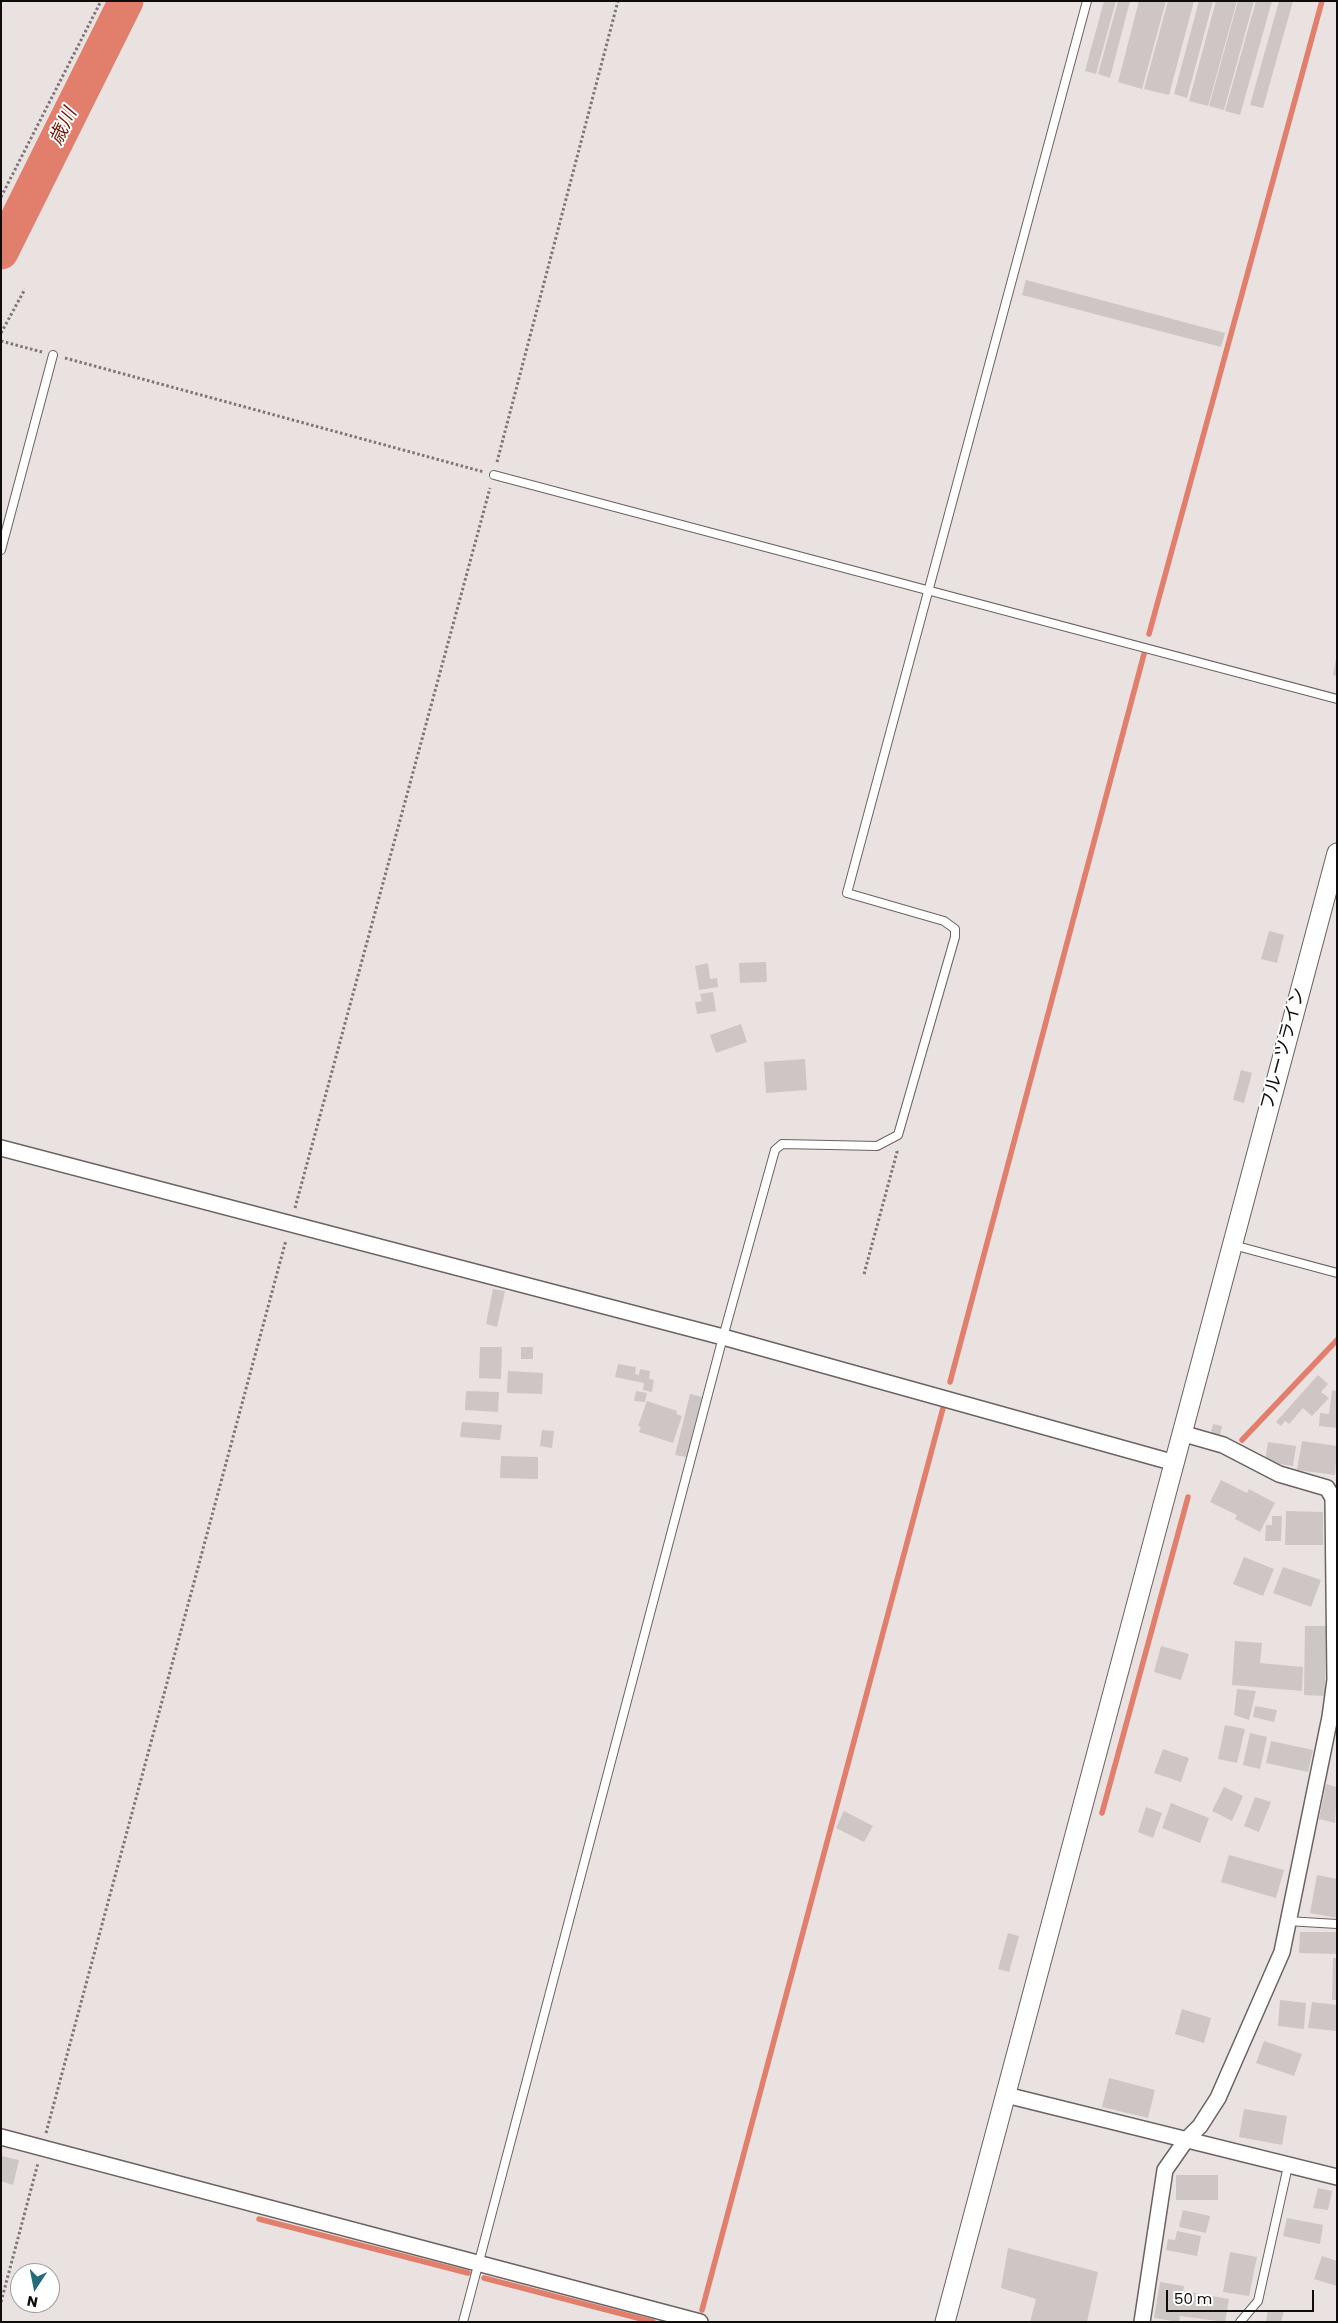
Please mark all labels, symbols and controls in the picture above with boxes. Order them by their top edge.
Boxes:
water label: 歳川 [45,105,83,149]
street label: フルーツライン [1257,985,1311,1113]
north arrow [10,2263,60,2313]
scale bar [1168,2280,1316,2312]
text: 50 m [1174,2288,1212,2309]
text: N [25,2291,39,2313]

